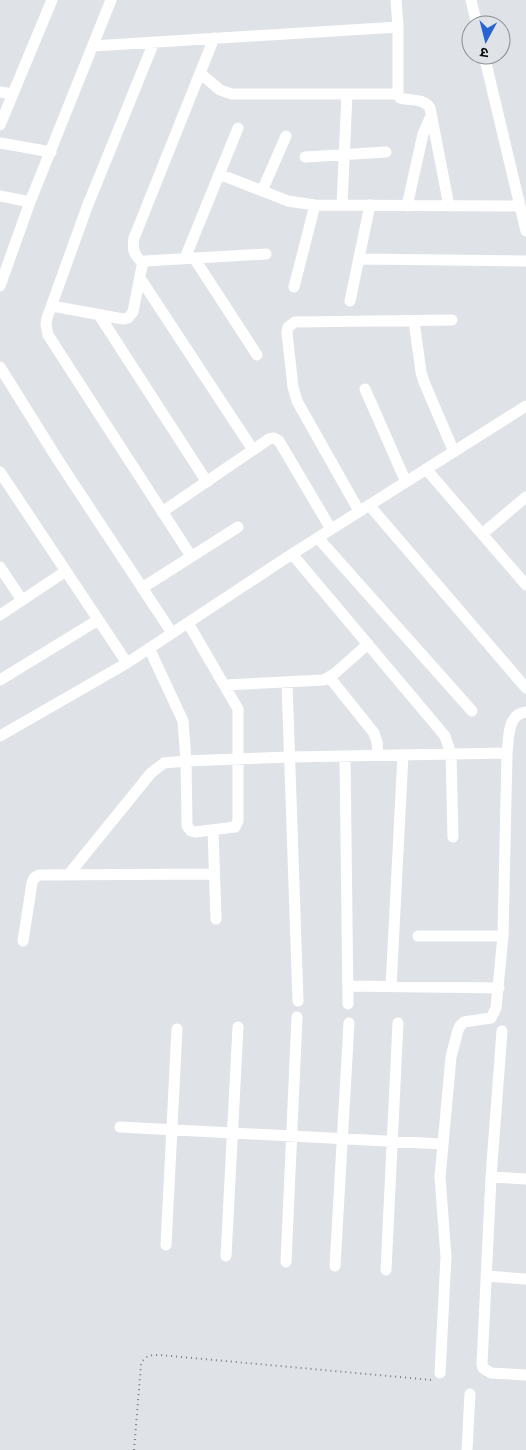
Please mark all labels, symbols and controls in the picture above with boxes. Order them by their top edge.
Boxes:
north arrow [461,15,511,65]
text: उ [479,44,489,61]

